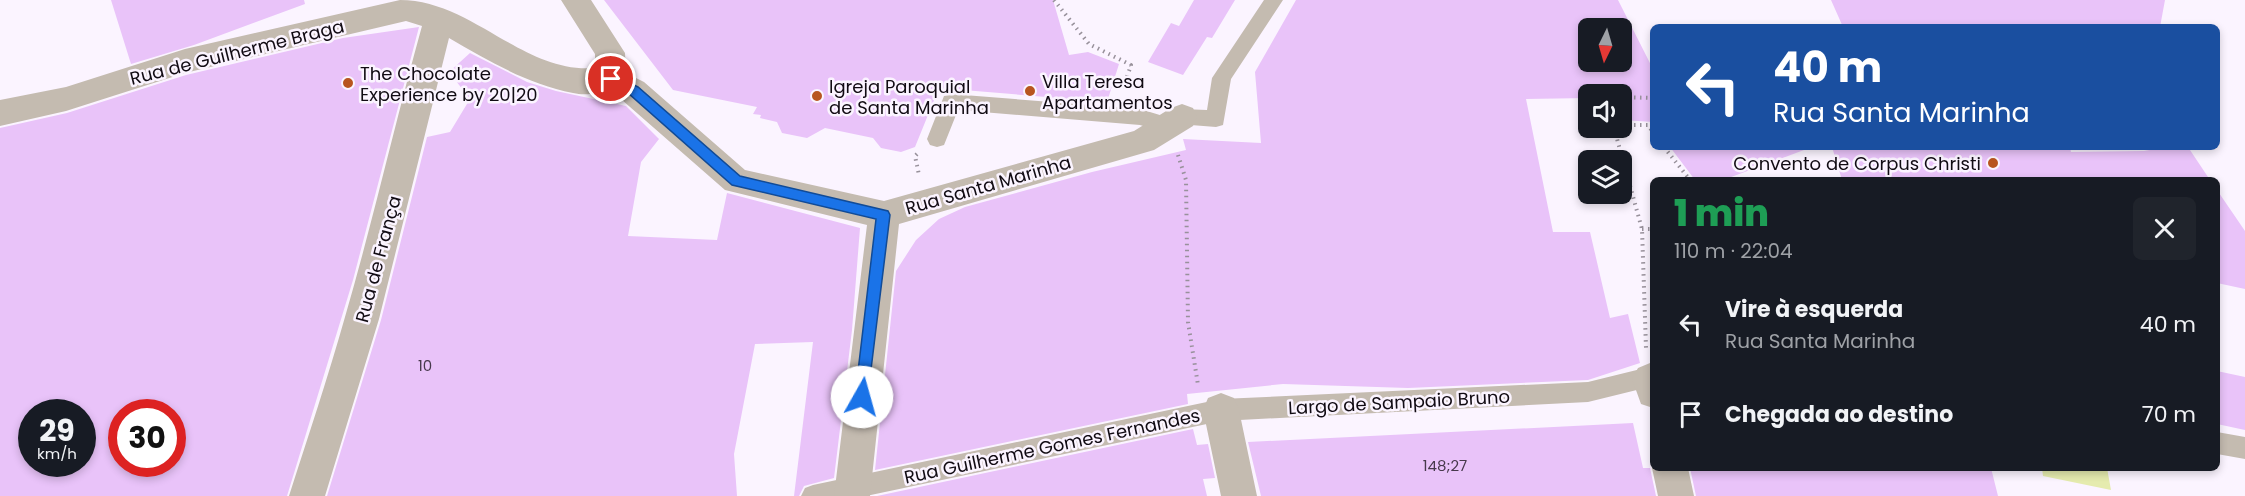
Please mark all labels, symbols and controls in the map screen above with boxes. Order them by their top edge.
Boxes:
street label: Rua de Guilherme Braga [127,13,347,91]
north arrow [1578,18,1632,72]
map controls [1578,18,1632,204]
text: 40 m [1773,38,1882,97]
icon: left [1674,48,1752,126]
pin [585,53,636,104]
place label: The Chocolate Experience by 20|20 [360,61,538,107]
icon: arrive [594,62,627,95]
place label: Villa Teresa Apartamentos [1042,69,1173,115]
place label: Igreja Paroquial de Santa Marinha [829,74,989,120]
marker: The Chocolate Experience by 20|20 [341,76,355,90]
marker: Villa Teresa Apartamentos [1023,84,1037,98]
button: sound [1578,84,1632,138]
marker: Igreja Paroquial de Santa Marinha [810,89,824,103]
text: Rua Santa Marinha [1773,94,2030,131]
street label: Rua Santa Marinha [902,149,1074,221]
button: layers [1578,150,1632,204]
place label: Convento de Corpus Christi [1733,151,1981,176]
marker: Convento de Corpus Christi [1986,156,2000,170]
text: 1 min [1674,188,1769,239]
street label: Rua de França [349,193,407,325]
button: close [2133,197,2196,260]
text: 110 m · 22:04 [1674,237,1793,265]
text: Vire à esquerda [1725,294,1903,325]
icon: left [1674,308,1707,341]
text: 40 m [2140,309,2196,340]
text: Rua Santa Marinha [1725,327,1915,355]
house number: 10 [418,355,432,376]
position arrow [830,365,894,429]
street label: Largo de Sampaio Bruno [1288,384,1510,420]
icon: arrive [1674,398,1707,431]
speed limit sign: 30 [108,399,186,477]
text: Chegada ao destino [1725,399,1953,430]
text: 70 m [2142,399,2196,430]
street label: Rua Guilherme Gomes Fernandes [902,402,1202,490]
text: 29 [39,409,75,452]
text: km/h [37,443,77,464]
house number: 148;27 [1423,455,1467,476]

